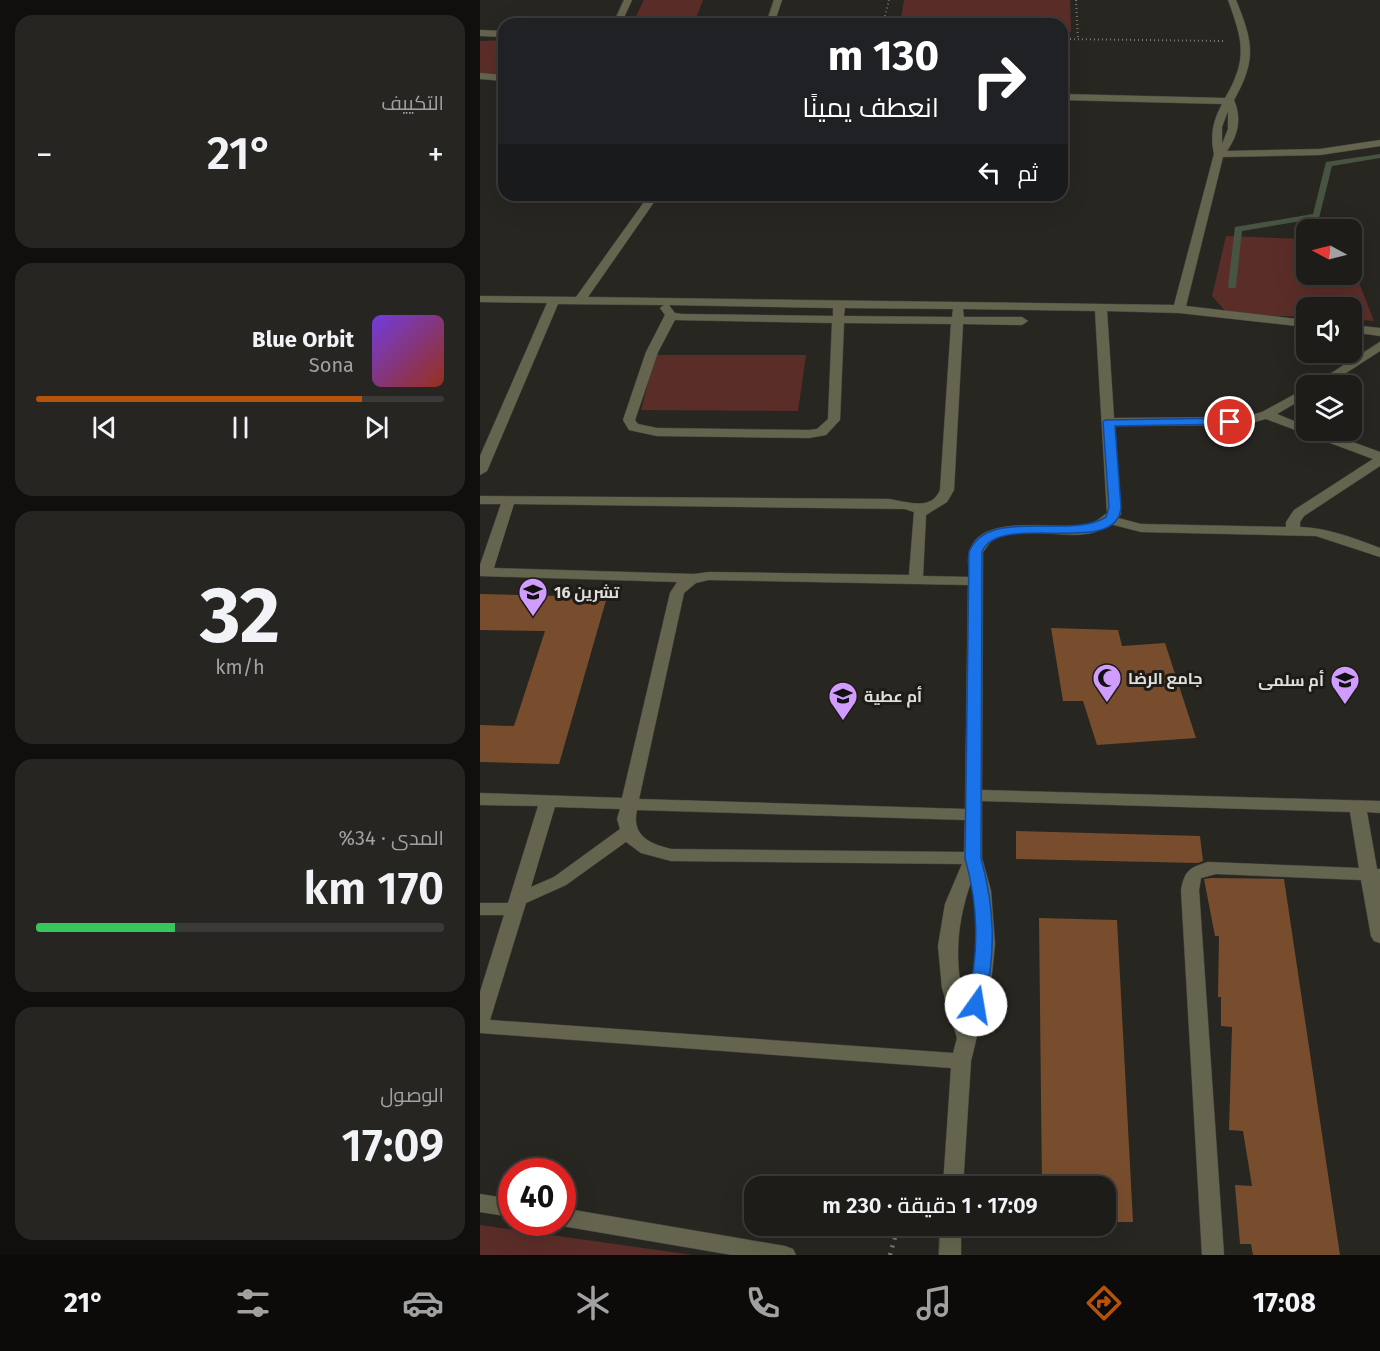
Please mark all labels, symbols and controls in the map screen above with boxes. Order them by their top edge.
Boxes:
text: 130 m [828,31,939,81]
icon: right [960,42,1038,120]
text: التكييف [381,91,444,115]
text: انعطف يمينًا [802,92,939,124]
text: 21° [207,127,273,181]
text: − [36,135,53,175]
text: + [428,135,444,175]
icon: left [973,156,1006,189]
text: ثم [1018,160,1038,187]
north arrow [1296,219,1362,285]
map controls [1296,219,1362,441]
button: sound [1296,297,1362,363]
text: Blue Orbit [252,326,354,353]
text: Sona [309,353,354,377]
button: layers [1296,375,1362,441]
pin [1204,396,1255,447]
icon: arrive [1213,405,1246,438]
icon: previous [88,411,121,444]
icon: pause [224,411,257,444]
icon: next [360,411,393,444]
text: 32 [200,569,280,663]
school or university icon: 16 تشرين [517,576,549,618]
place label: 16 تشرين [554,583,620,602]
text: km/h [215,655,265,679]
mosque icon: جامع الرضا [1091,662,1123,704]
school or university icon: أم سلمى [1329,664,1361,706]
place label: جامع الرضا [1128,669,1202,689]
place label: أم سلمى [1258,670,1324,692]
school or university icon: أم عطية [827,680,859,722]
place label: أم عطية [864,686,922,708]
text: المدى · 34% [339,826,444,850]
text: 170 km [304,862,444,916]
position arrow [944,973,1008,1037]
text: الوصول [380,1083,444,1107]
text: 17:09 [341,1119,444,1173]
speed limit sign: 40 [498,1158,576,1236]
text: 17:09 · 1 دقيقة · 230 m [822,1192,1038,1219]
icon: filters [232,1282,274,1324]
icon: car [402,1282,444,1324]
icon: climate [572,1282,614,1324]
icon: phone [742,1282,784,1324]
icon: music [913,1282,955,1324]
icon: directions [1083,1282,1125,1324]
text: 21° [64,1287,104,1319]
text: 17:08 [1253,1287,1316,1319]

